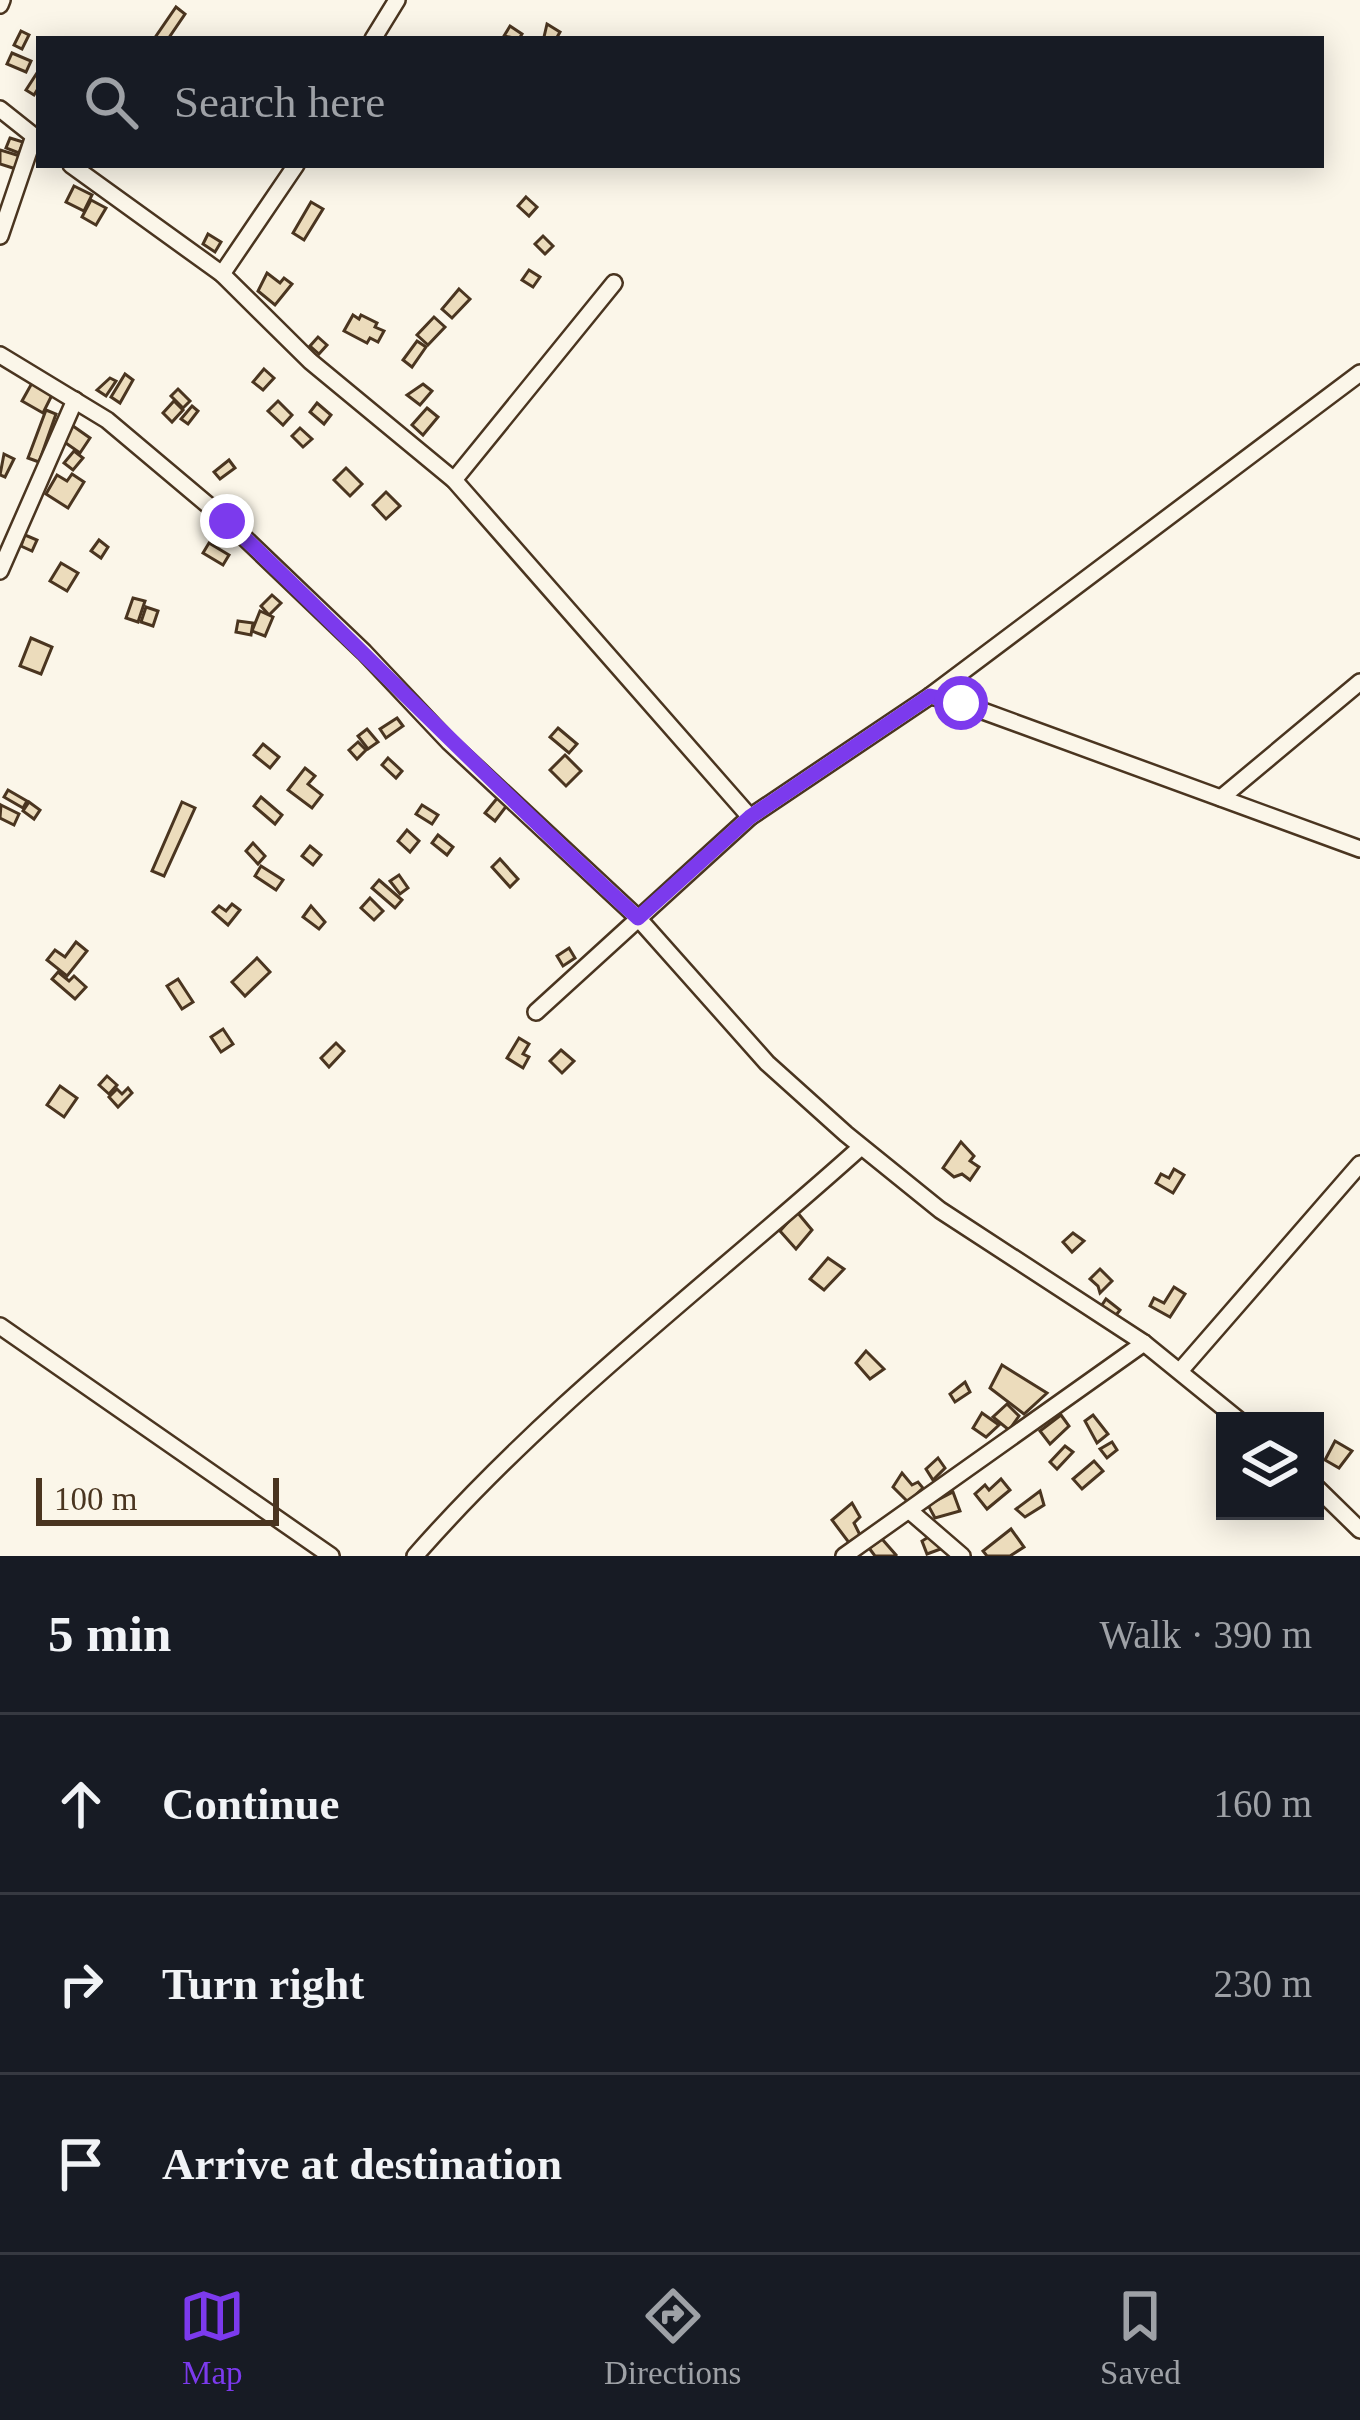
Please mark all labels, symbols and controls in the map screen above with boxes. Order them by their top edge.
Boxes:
search box [36,36,1324,168]
icon: search [78,69,144,135]
text: Search here [174,77,385,127]
route end [200,494,254,548]
route start [934,676,988,730]
map controls [1216,1412,1324,1520]
button: layers [1216,1412,1324,1520]
scale bar [36,1472,279,1525]
text: 100 m [54,1481,137,1517]
text: 5 min [48,1606,171,1662]
text: Walk · 390 m [1100,1613,1312,1656]
icon: ahead [48,1771,114,1837]
text: Continue [162,1779,340,1829]
text: 160 m [1213,1782,1312,1825]
icon: right [48,1951,114,2017]
text: Turn right [162,1959,364,2009]
text: 230 m [1213,1962,1312,2005]
icon: arrive [48,2131,114,2197]
text: Arrive at destination [162,2139,562,2189]
tab: Map [179,2283,245,2392]
tab: Directions [604,2283,741,2392]
tab: Saved [1100,2283,1181,2392]

